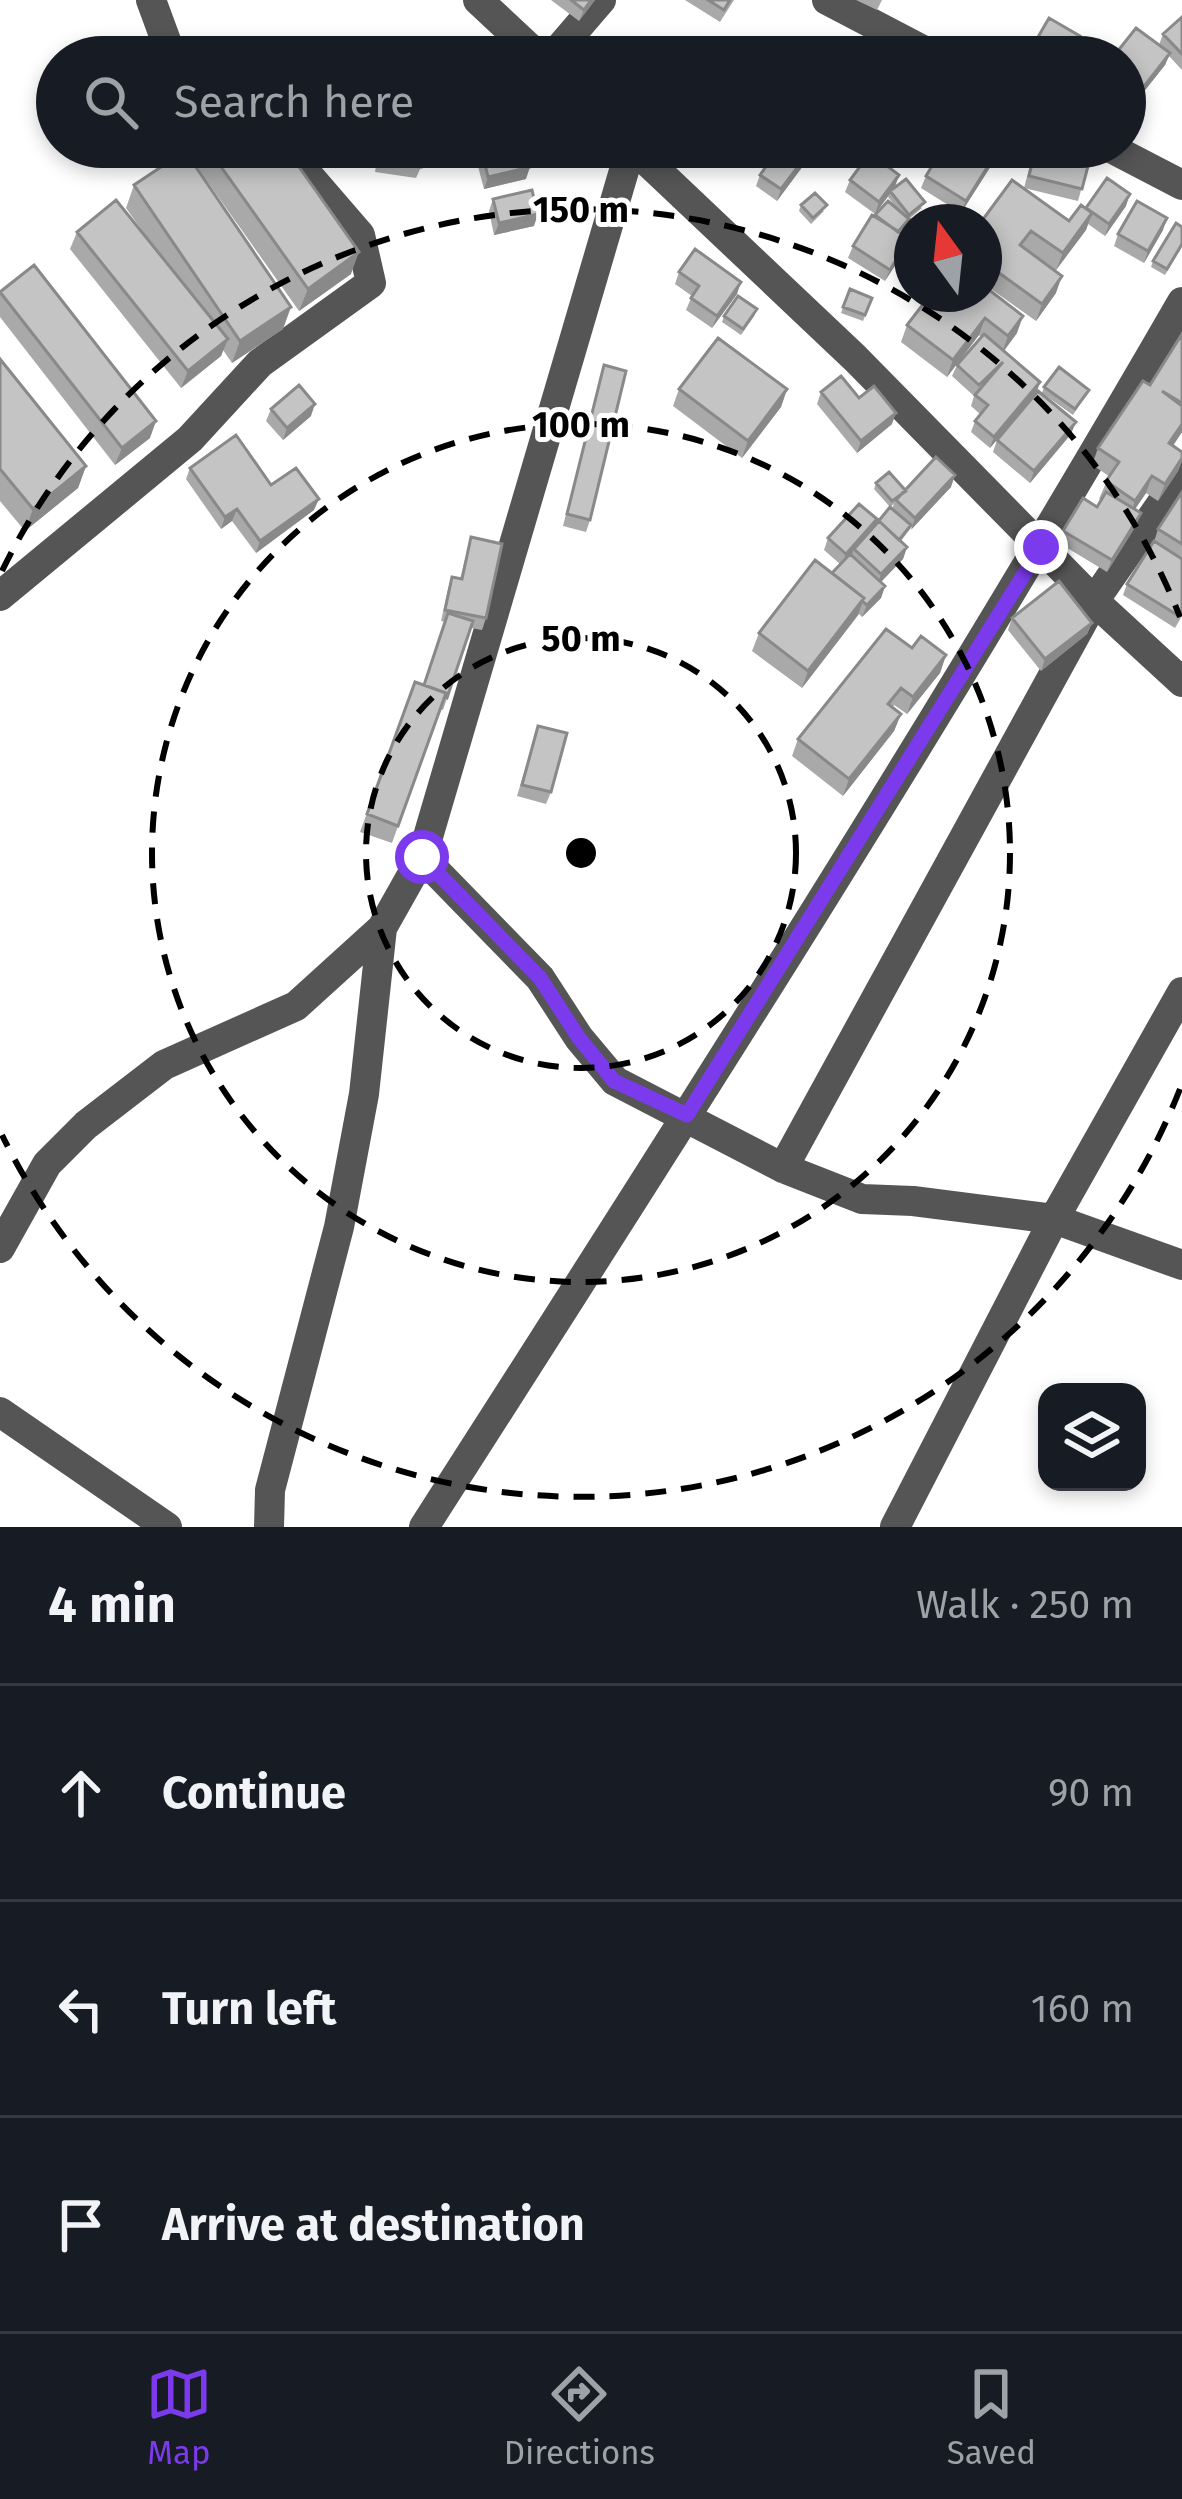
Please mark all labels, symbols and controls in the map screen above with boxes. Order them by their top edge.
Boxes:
search box [36,36,1146,168]
icon: search [78,69,144,135]
text: Search here [174,75,414,129]
text: 150 m [533,188,629,232]
north arrow [894,204,1002,312]
text: 100 m [532,403,630,447]
route end [1014,520,1068,574]
text: 50 m [541,617,621,661]
route start [395,830,449,884]
centre of rings [560,832,602,874]
map controls [1038,1383,1146,1491]
button: layers [1038,1383,1146,1491]
text: 4 min [48,1574,176,1636]
text: Walk · 250 m [916,1582,1134,1628]
icon: ahead [48,1760,114,1826]
text: Continue [162,1766,346,1820]
text: 90 m [1048,1770,1134,1816]
icon: left [48,1976,114,2042]
text: Turn left [162,1982,336,2036]
text: 160 m [1031,1986,1134,2032]
icon: arrive [48,2192,114,2258]
text: Arrive at destination [162,2198,585,2252]
tab: Map [146,2361,212,2473]
tab: Directions [504,2361,655,2473]
tab: Saved [947,2361,1036,2473]

